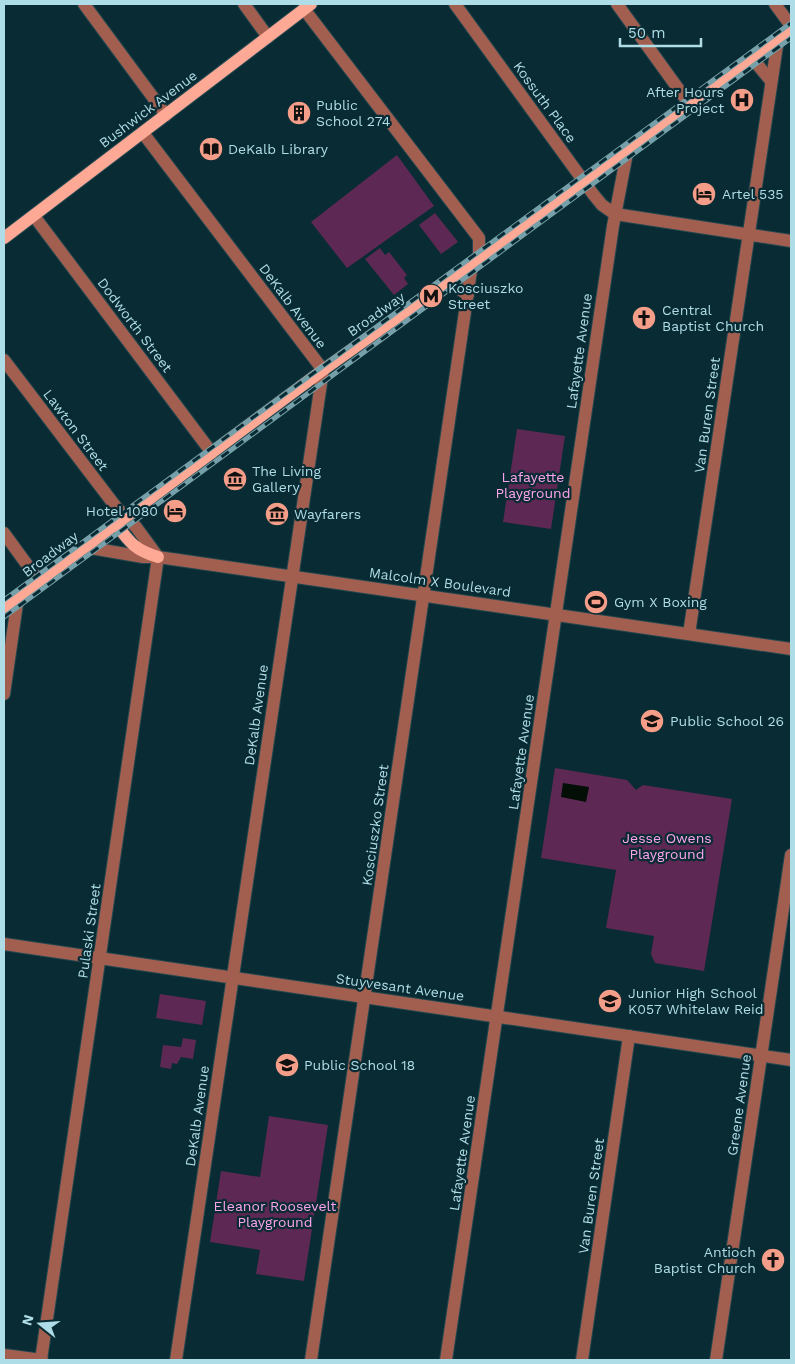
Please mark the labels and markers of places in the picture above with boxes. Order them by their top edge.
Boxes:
place label: After Hours Project [646,84,724,116]
hospital icon: After Hours Project [729,87,755,113]
place label: Public School 274 [316,97,390,129]
building icon: Public School 274 [286,100,312,126]
library icon: DeKalb Library [198,136,224,162]
place label: DeKalb Library [228,141,329,157]
hotel icon: Artel 535 [691,181,717,207]
place label: Artel 535 [722,186,784,202]
place label: Kosciuszko Street [448,280,524,312]
metro station icon: Kosciuszko Street [418,283,444,309]
place label: Central Baptist Church [662,302,764,334]
church icon: Central Baptist Church [631,305,657,331]
place label: The Living Gallery [252,463,321,495]
museum icon: The Living Gallery [222,466,248,492]
hotel icon: Hotel 1080 [162,498,188,524]
museum icon: Wayfarers [264,501,290,527]
place label: Hotel 1080 [86,503,158,519]
place label: Wayfarers [294,506,361,522]
sports icon: Gym X Boxing [583,589,609,615]
place label: Gym X Boxing [614,594,707,610]
school or university icon: Public School 26 [639,708,665,734]
place label: Public School 26 [670,713,784,729]
place label: Junior High School K057 Whitelaw Reid [628,985,764,1017]
school or university icon: Junior High School K057 Whitelaw Reid [597,988,623,1014]
school or university icon: Public School 18 [274,1052,300,1078]
place label: Public School 18 [304,1057,415,1073]
place label: Antioch Baptist Church [654,1244,756,1276]
church icon: Antioch Baptist Church [760,1247,786,1273]

